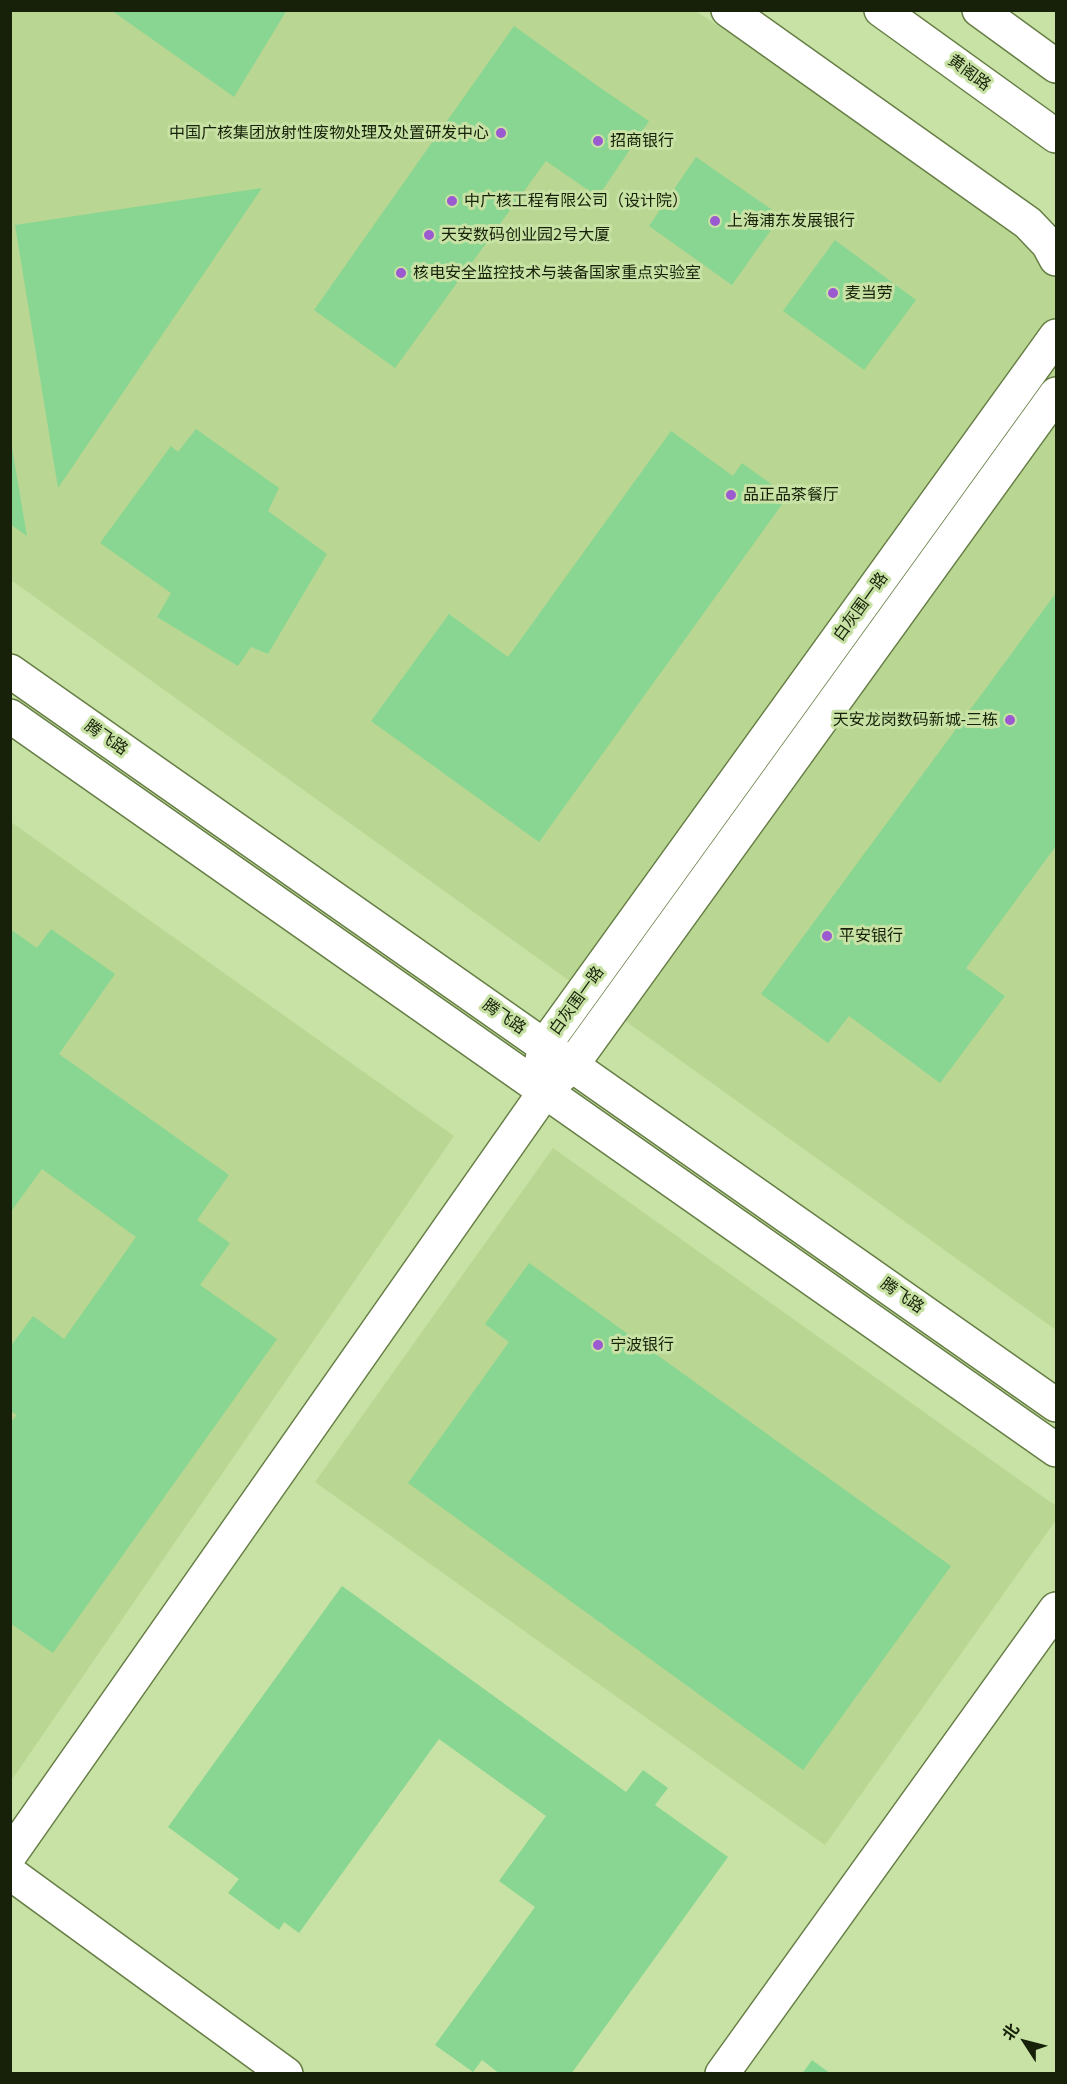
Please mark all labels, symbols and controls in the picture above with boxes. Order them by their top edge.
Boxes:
street label: 黄阁路 [944,51,994,95]
place label: 中国广核集团放射性废物处理及处置研发中心 [169,123,489,143]
marker: 中国广核集团放射性废物处理及处置研发中心 [494,126,508,140]
place label: 招商银行 [610,131,674,151]
marker: 招商银行 [591,134,605,148]
place label: 中广核工程有限公司（设计院） [464,191,688,211]
marker: 中广核工程有限公司（设计院） [445,194,459,208]
place label: 上海浦东发展银行 [727,211,855,231]
marker: 上海浦东发展银行 [708,214,722,228]
place label: 天安数码创业园2号大厦 [441,225,610,245]
marker: 天安数码创业园2号大厦 [422,228,436,242]
place label: 核电安全监控技术与装备国家重点实验室 [413,263,701,283]
marker: 核电安全监控技术与装备国家重点实验室 [394,266,408,280]
place label: 麦当劳 [845,283,893,303]
marker: 麦当劳 [826,286,840,300]
place label: 品正品茶餐厅 [743,485,839,505]
marker: 品正品茶餐厅 [724,488,738,502]
street label: 白灰围一路 [830,569,892,645]
place label: 天安龙岗数码新城-三栋 [833,710,998,730]
marker: 天安龙岗数码新城-三栋 [1003,713,1017,727]
street label: 腾飞路 [81,716,131,760]
place label: 平安银行 [839,926,903,946]
marker: 平安银行 [820,929,834,943]
street label: 白灰围一路 [546,963,608,1039]
street label: 腾飞路 [479,995,529,1039]
street label: 腾飞路 [877,1274,927,1318]
place label: 宁波银行 [610,1335,674,1355]
marker: 宁波银行 [591,1338,605,1352]
north arrow [995,2012,1055,2072]
text: 北 [997,2018,1024,2044]

